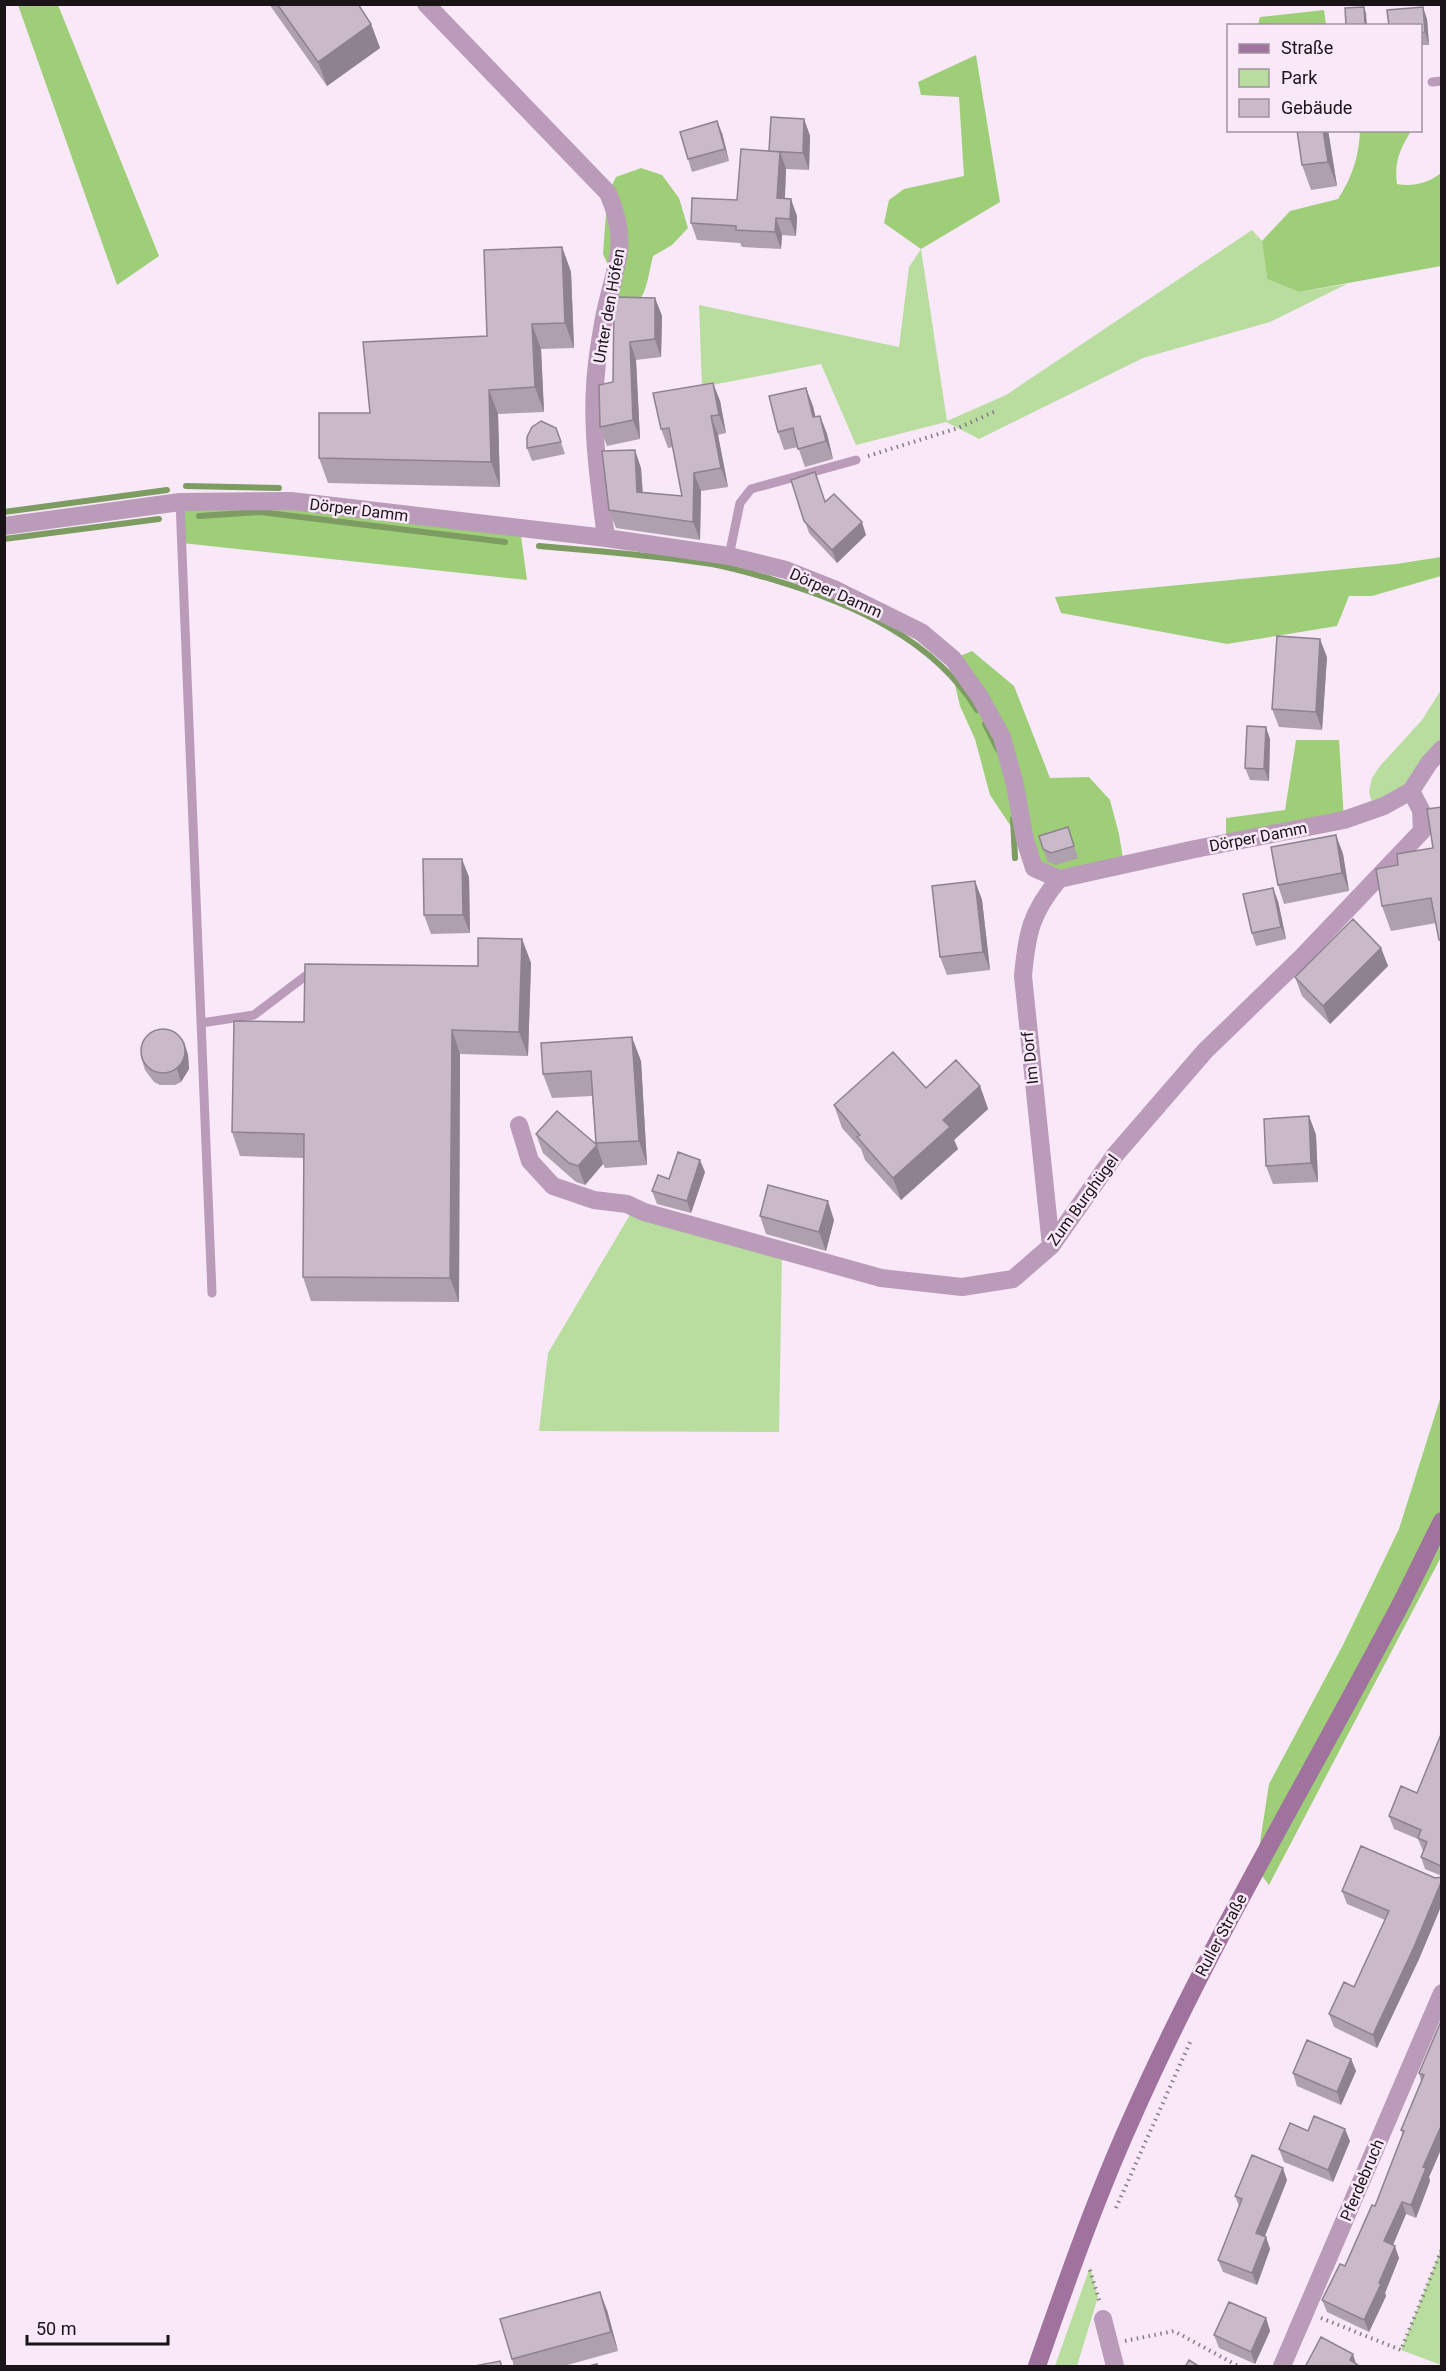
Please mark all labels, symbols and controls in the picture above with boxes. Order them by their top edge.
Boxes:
legend [1227,24,1422,132]
text: Straße [1281,37,1333,58]
text: Park [1281,67,1318,88]
text: Gebäude [1281,97,1352,118]
street label: Unter den Höfen [590,247,628,365]
street label: Dörper Damm [309,495,409,525]
street label: Dörper Damm [787,564,885,622]
street label: Dörper Damm [1208,818,1308,856]
street label: Im Dorf [1018,1030,1042,1085]
street label: Zum Burghügel [1043,1151,1123,1249]
street label: Ruller Straße [1191,1890,1251,1980]
street label: Pferdebruch [1336,2136,1388,2224]
scale bar [27,2308,168,2346]
text: 50 m [36,2318,76,2339]

